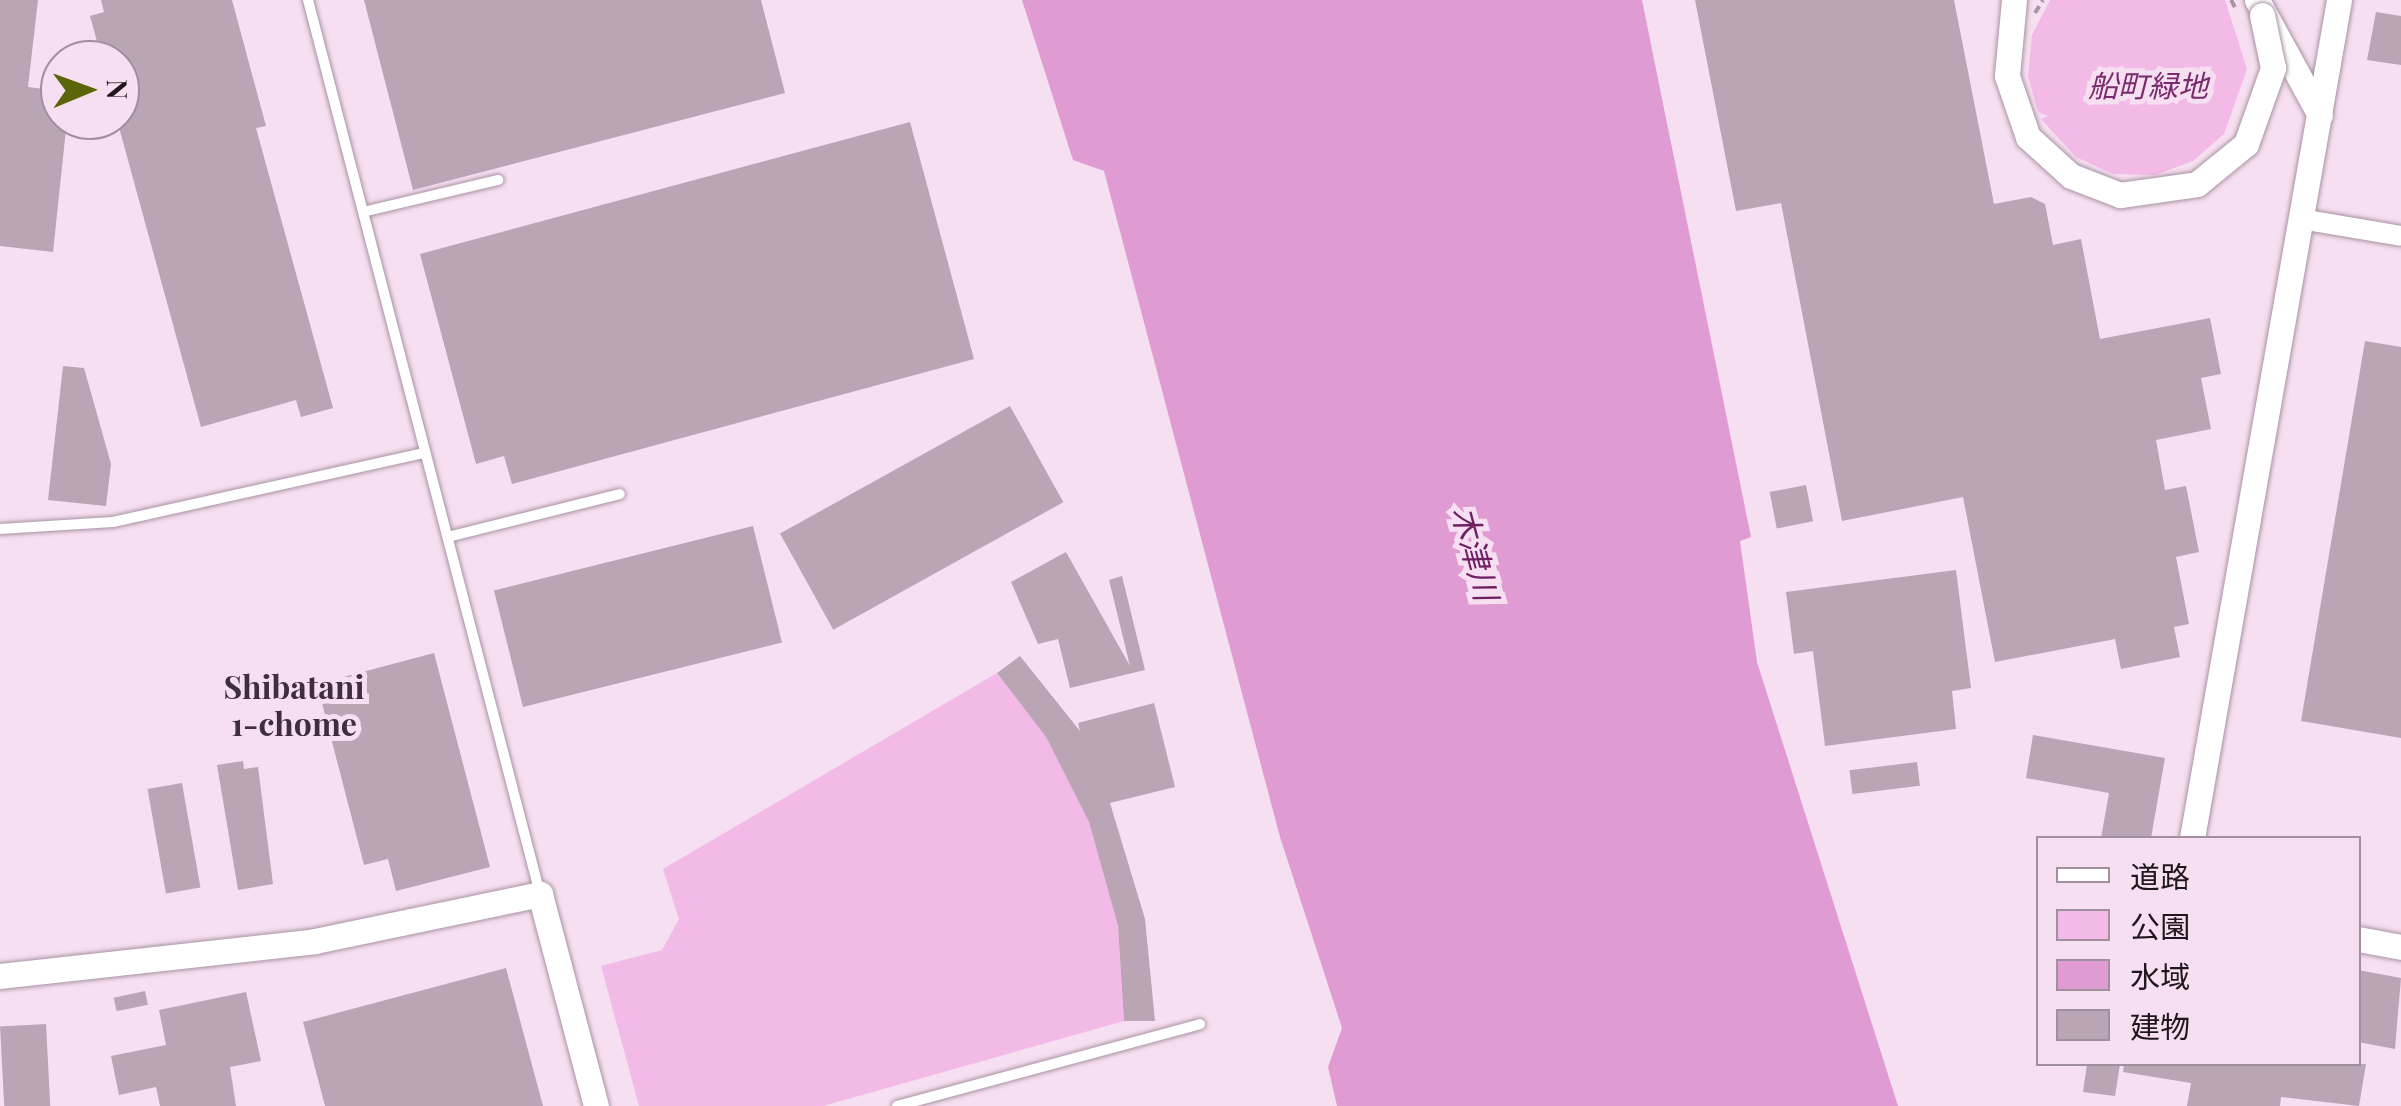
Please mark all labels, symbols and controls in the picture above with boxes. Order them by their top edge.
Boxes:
north arrow [40,40,140,140]
park label: 船町緑地 [2088,67,2208,103]
text: N [100,79,137,100]
water label: 木津川 [1445,502,1507,604]
district label: Shibatani 1-chome [224,668,364,743]
legend [2036,836,2361,1066]
text: 道路 [2130,856,2190,896]
text: 公園 [2130,906,2190,946]
text: 水域 [2130,956,2190,996]
text: 建物 [2130,1006,2190,1046]

